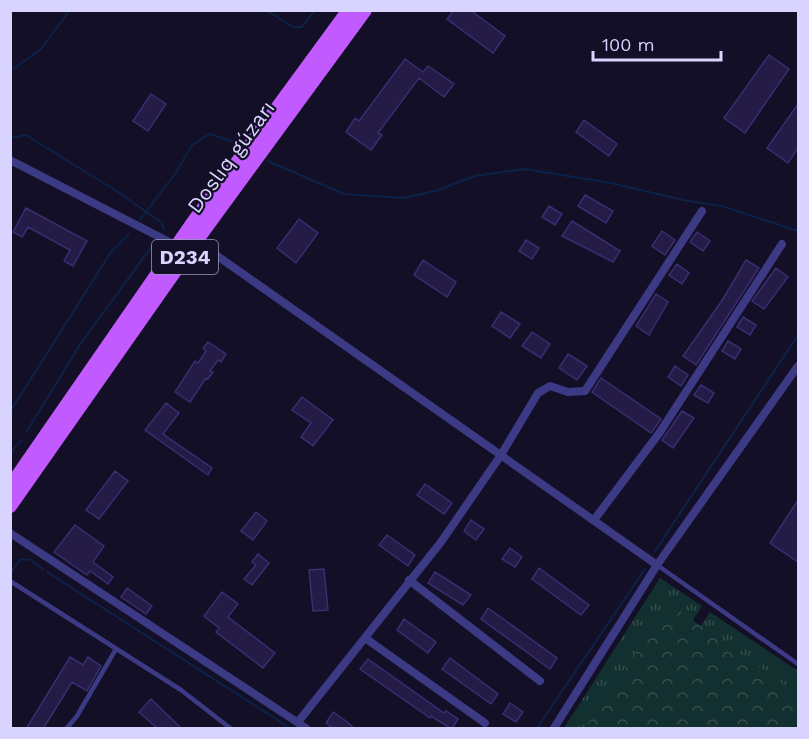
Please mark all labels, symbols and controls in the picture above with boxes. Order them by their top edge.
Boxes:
scale bar [593,24,720,62]
text: 100 m [602,34,655,55]
street label: Doslıq gúzarı [182,96,280,218]
road number: D234 [152,240,218,274]

